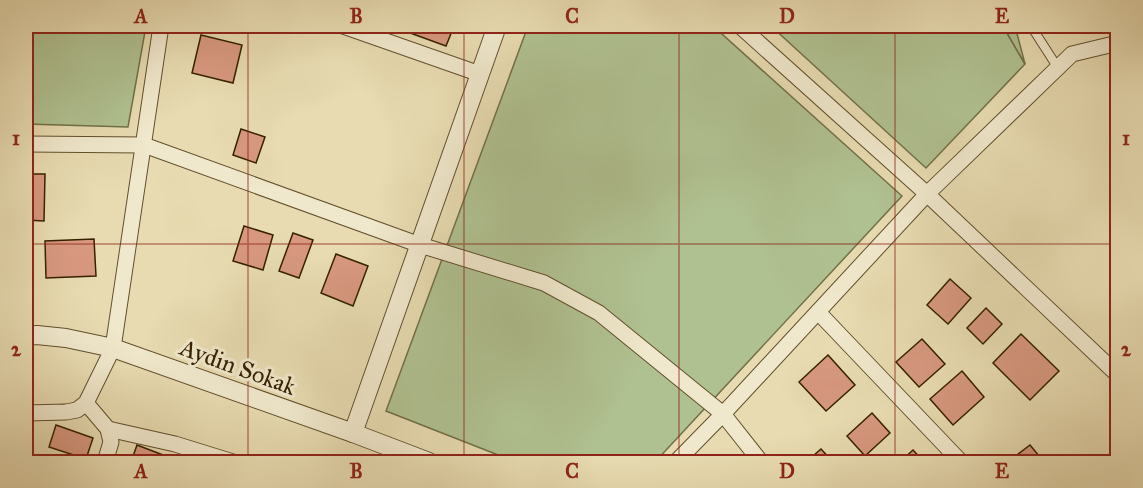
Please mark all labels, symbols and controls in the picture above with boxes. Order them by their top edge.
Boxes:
text: A [132,4,148,28]
text: B [349,4,363,28]
text: C [565,4,579,28]
text: D [779,4,795,28]
text: E [995,4,1010,28]
text: 1 [12,126,20,150]
text: 1 [1122,126,1130,150]
street label: Aydin Sokak [175,332,301,402]
text: 2 [11,337,22,361]
text: 2 [1121,337,1132,361]
text: A [132,459,148,483]
text: B [349,459,363,483]
text: C [565,459,579,483]
text: D [779,459,795,483]
text: E [995,459,1010,483]

